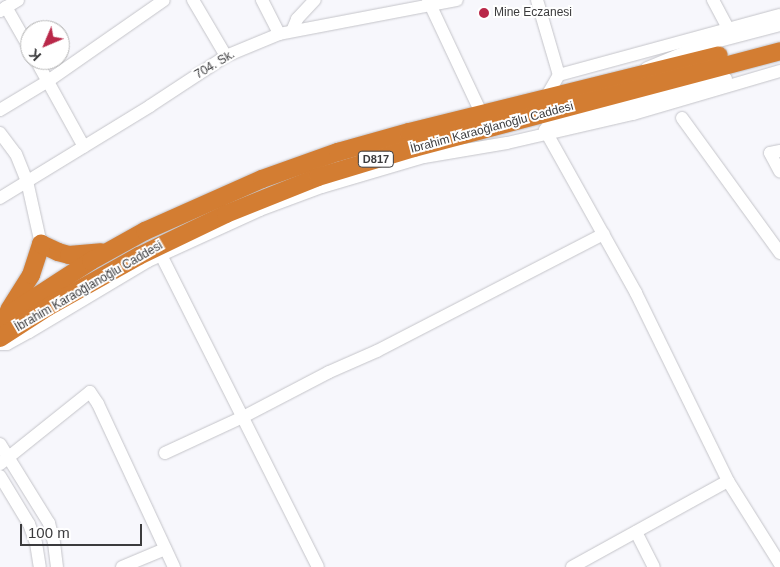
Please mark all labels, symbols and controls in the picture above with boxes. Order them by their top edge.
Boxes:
place label: Mine Eczanesi [494,6,572,20]
marker: Mine Eczanesi [478,7,490,19]
north arrow [20,20,70,70]
text: K [26,46,44,64]
street label: 704. Sk. [192,47,238,83]
street label: İbrahim Karaoğlanoğlu Caddesi [409,99,575,157]
road number: D817 [357,150,395,168]
street label: İbrahim Karaoğlanoğlu Caddesi [13,239,165,335]
scale bar [22,514,145,546]
text: 100 m [28,524,70,541]

